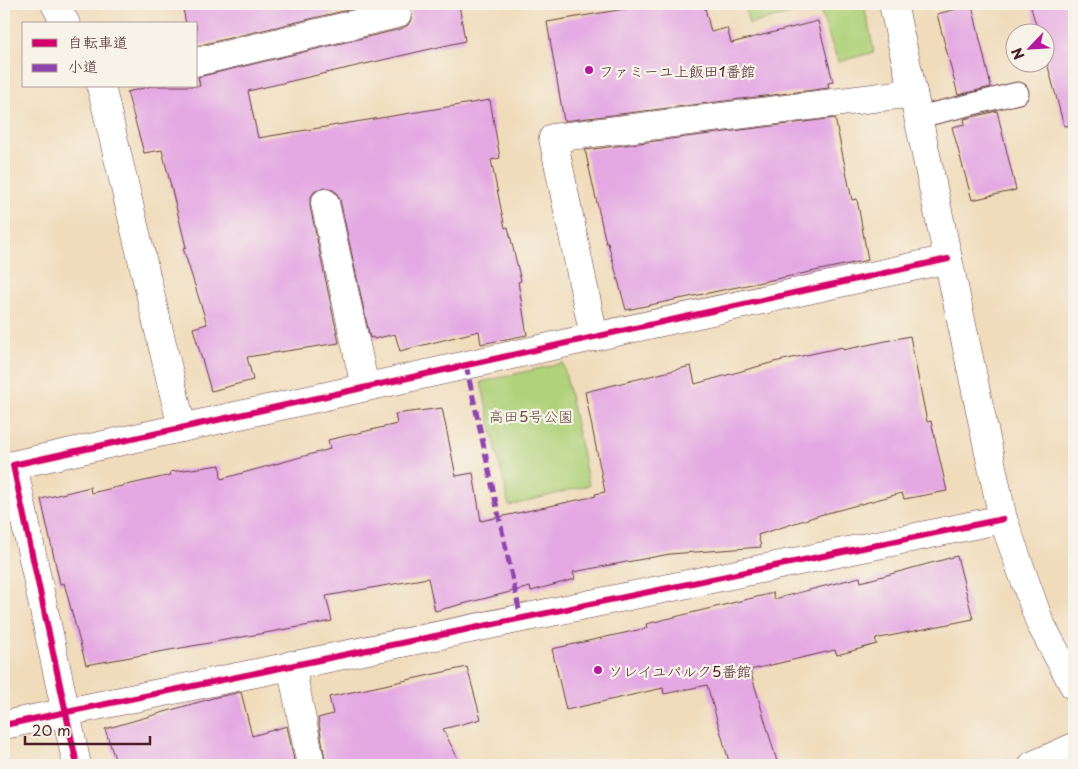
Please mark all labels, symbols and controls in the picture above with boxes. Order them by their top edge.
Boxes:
legend [22,22,198,88]
north arrow [1006,22,1056,72]
text: 自転車道 [68,30,128,53]
text: N [1006,44,1030,63]
text: 小道 [68,54,98,77]
place label: ファミーユ上飯田1番館 [599,59,755,82]
marker: ファミーユ上飯田1番館 [583,64,595,76]
park label: 高田5号公園 [489,404,573,427]
place label: ソレイユパルク5番館 [608,659,751,682]
marker: ソレイユパルク5番館 [592,664,604,676]
scale bar [25,714,150,746]
text: 20 m [32,718,71,741]

